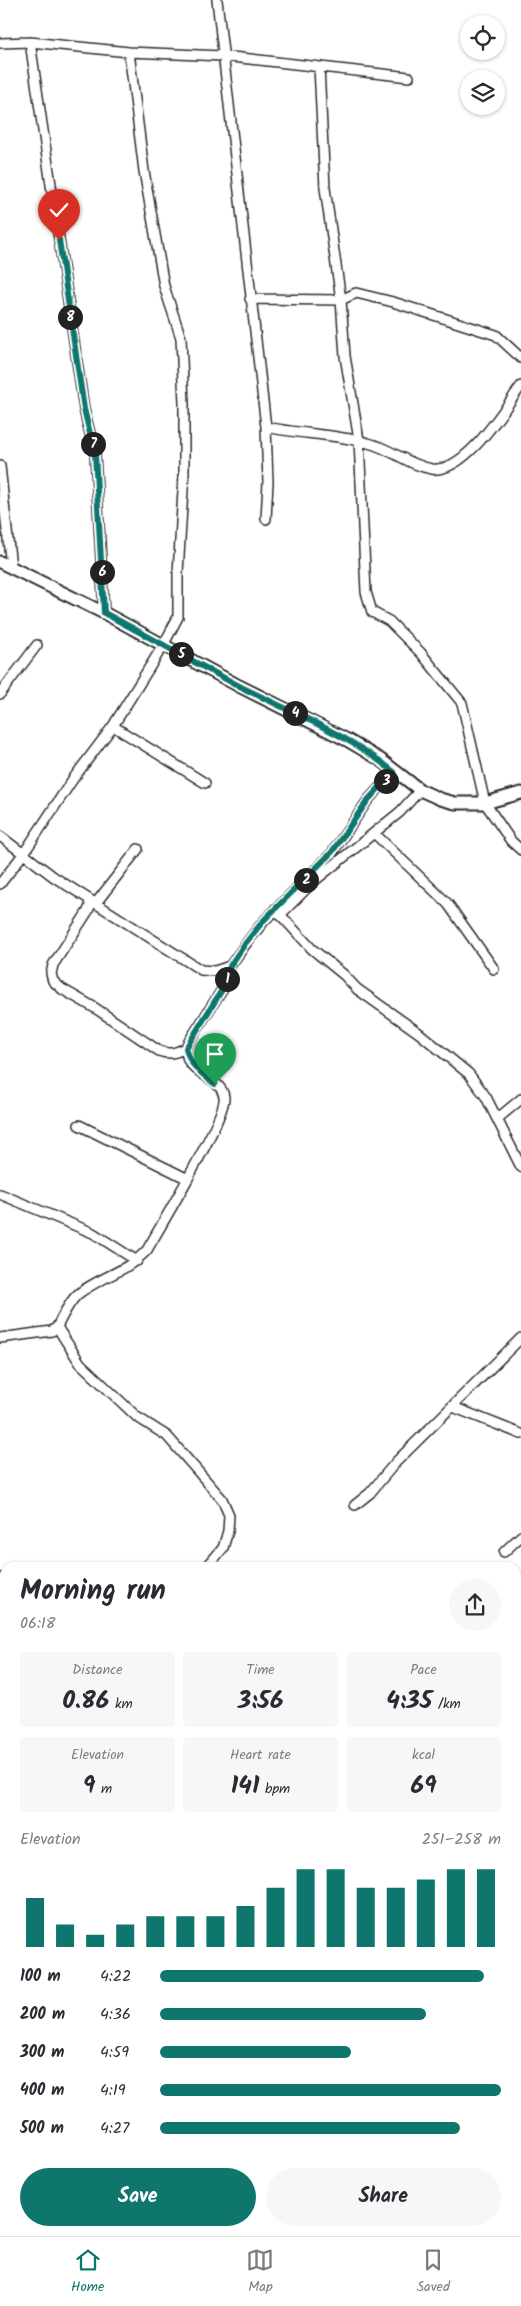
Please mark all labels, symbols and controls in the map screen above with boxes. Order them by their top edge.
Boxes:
map controls [460,15,505,115]
button: locate [460,15,505,60]
button: layers [460,70,505,115]
pin [38,189,80,240]
icon: check [45,196,73,224]
pin: 8 [58,304,82,330]
text: 8 [66,306,75,328]
pin: 7 [80,432,106,456]
text: 7 [90,433,97,455]
pin: 6 [90,560,114,584]
text: 6 [99,561,106,583]
pin: 5 [168,642,194,666]
text: 5 [178,643,185,665]
pin: 4 [282,700,308,726]
text: 4 [292,702,299,724]
pin: 3 [374,768,398,794]
text: 3 [383,770,390,792]
pin: 2 [294,868,318,892]
text: 2 [302,869,311,891]
pin: 1 [214,966,240,992]
text: 1 [225,968,230,990]
pin [194,1033,236,1084]
icon: arrive [201,1040,229,1068]
text: Morning run [20,1569,166,1614]
button: share [449,1579,501,1631]
text: 06:18 [20,1611,56,1636]
text: Distance [72,1659,123,1681]
text: Time [246,1659,275,1681]
text: Pace [410,1659,437,1681]
text: 0.86 [62,1681,109,1721]
text: 3:56 [237,1681,284,1721]
text: 4:35 [386,1681,432,1721]
text: km [109,1693,133,1715]
text: /km [432,1693,461,1715]
text: Elevation [71,1744,124,1766]
text: Heart rate [230,1744,291,1766]
text: kcal [412,1744,435,1766]
text: 9 [83,1766,95,1806]
text: 141 [231,1766,259,1806]
text: 69 [410,1766,437,1806]
text: m [95,1778,112,1800]
text: bpm [259,1778,290,1800]
text: Elevation [20,1827,81,1852]
text: 251–258 m [422,1827,501,1852]
text: 100 m [20,1964,61,1989]
text: 4:22 [100,1964,131,1989]
text: 200 m [20,2002,65,2027]
text: 4:36 [100,2002,131,2027]
text: 300 m [20,2040,64,2065]
text: 4:59 [100,2040,129,2065]
text: 400 m [20,2078,64,2103]
text: 4:19 [100,2078,126,2103]
text: 500 m [20,2116,64,2141]
text: 4:27 [100,2116,129,2141]
button: Save [20,2168,256,2226]
button: Share [266,2168,501,2226]
tab: Home [71,2246,104,2298]
tab: Map [246,2246,274,2298]
tab: Saved [417,2246,450,2298]

